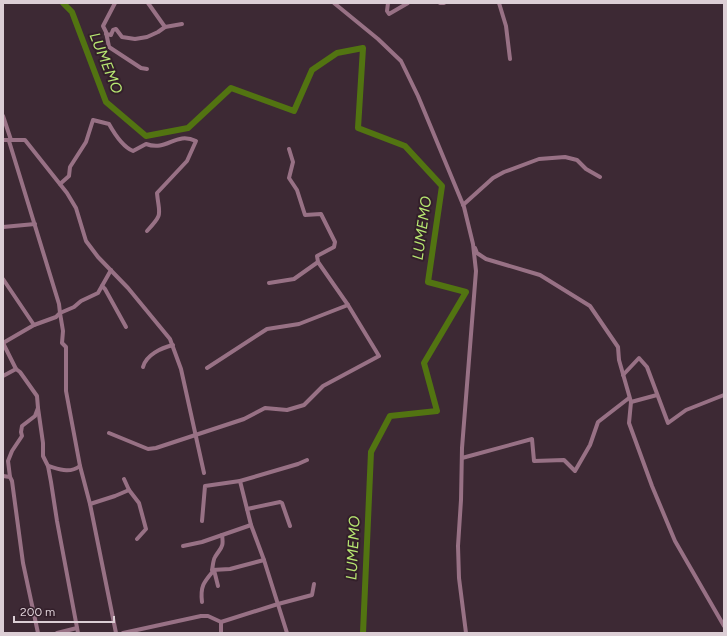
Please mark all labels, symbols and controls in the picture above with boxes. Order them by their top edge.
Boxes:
water label: LUMEMO [86,30,127,97]
water label: LUMEMO [409,195,435,261]
water label: LUMEMO [342,515,364,581]
scale bar [14,598,114,624]
text: 200 m [20,605,55,619]

